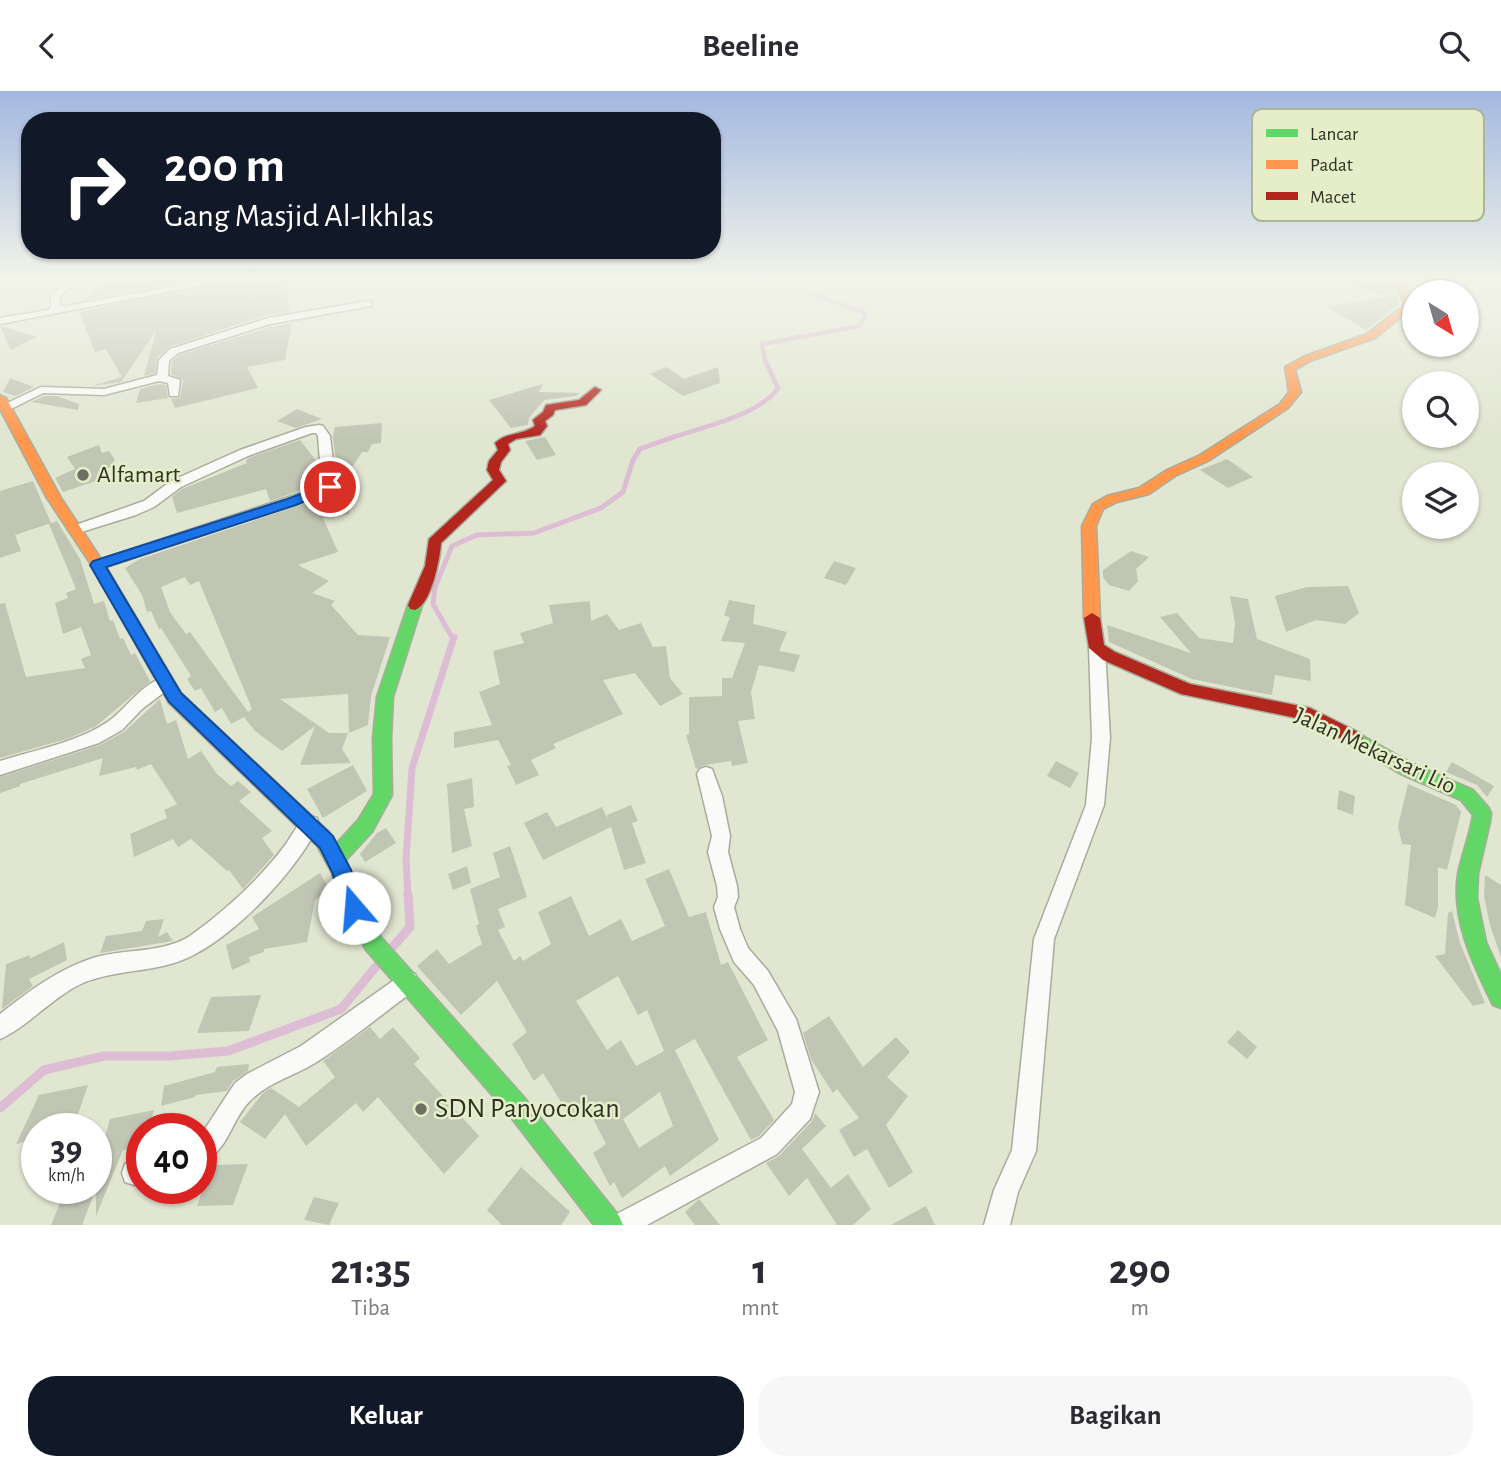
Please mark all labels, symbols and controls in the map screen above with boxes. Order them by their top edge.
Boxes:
icon: back [28,27,66,65]
icon: search [1435,27,1473,65]
text: Beeline [702,30,799,62]
legend [1252,109,1484,221]
text: Lancar [1310,125,1358,144]
icon: right [49,140,140,231]
text: 200 m [164,142,285,191]
text: Padat [1310,156,1353,175]
text: Macet [1310,188,1356,207]
text: Gang Masjid Al-Ikhlas [164,200,434,232]
north arrow [1402,280,1479,357]
map controls [1402,280,1479,539]
button: search [1402,371,1479,448]
pin [300,457,360,517]
button: layers [1402,462,1479,539]
place label: Alfamart [97,463,180,487]
marker: Alfamart [75,467,91,483]
icon: arrive [311,468,349,506]
street label: Jalan Mekarsari Lio [1291,703,1459,799]
position arrow [317,871,391,945]
place label: SDN Panyocokan [435,1095,620,1123]
marker: SDN Panyocokan [413,1101,429,1117]
speed limit sign: 40 [126,1113,217,1204]
text: 39 [50,1132,82,1167]
text: km/h [48,1167,85,1185]
text: 21:35 [330,1249,411,1291]
text: 1 [752,1249,767,1291]
text: 290 [1109,1249,1171,1291]
text: Tiba [351,1297,390,1320]
text: mnt [741,1297,779,1320]
text: m [1131,1297,1149,1320]
button: Keluar [28,1376,744,1456]
button: Bagikan [758,1376,1473,1456]

